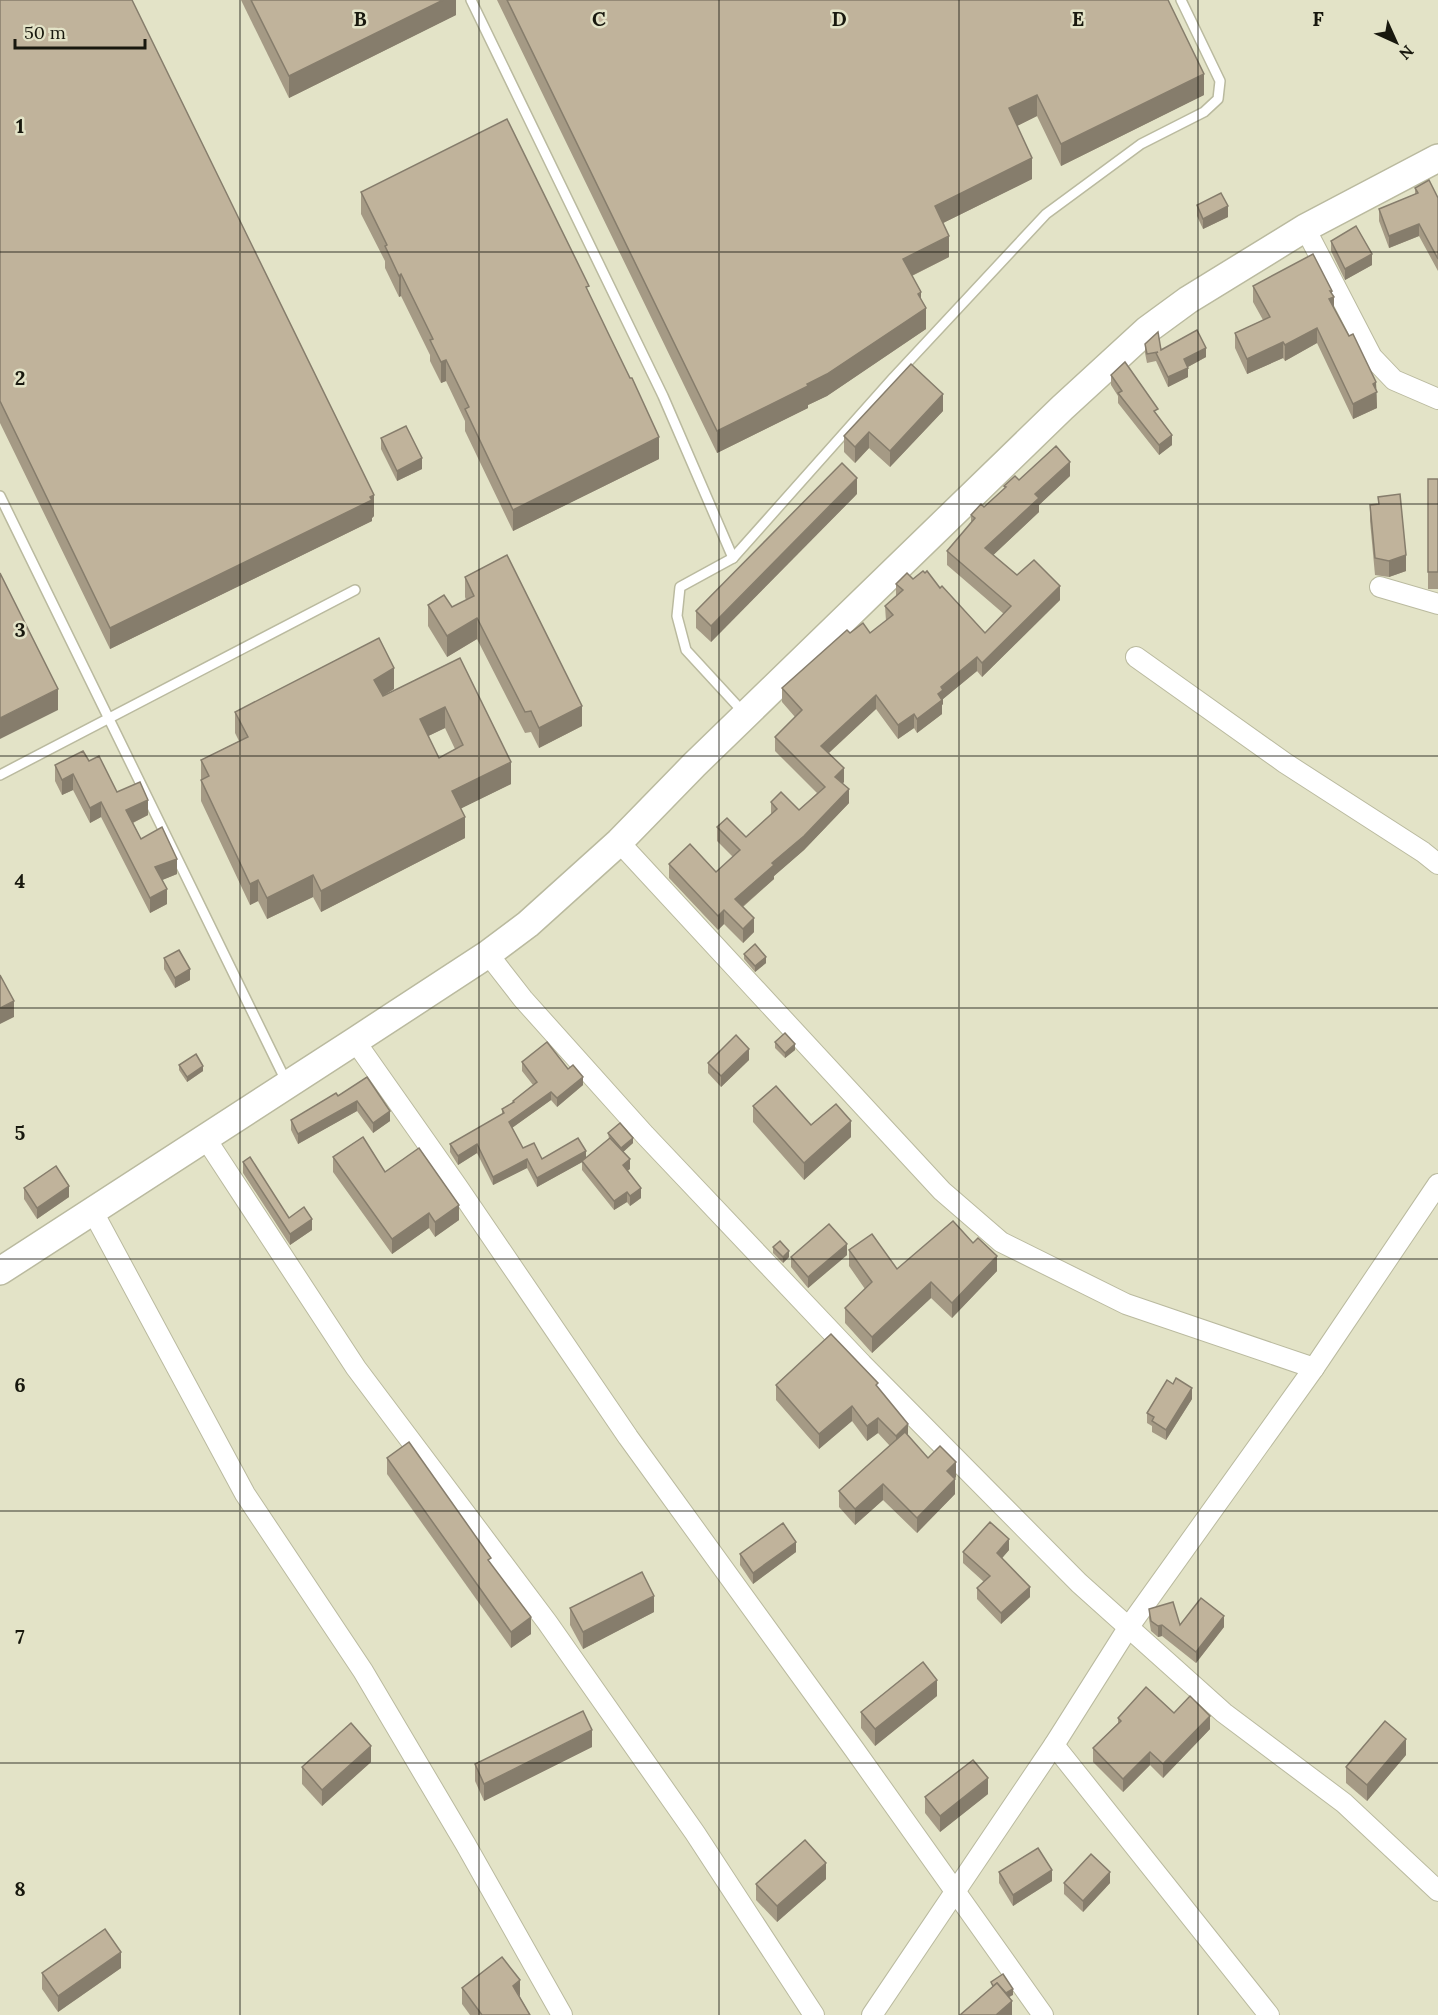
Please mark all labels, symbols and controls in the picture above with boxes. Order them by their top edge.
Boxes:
text: B [353,6,367,31]
text: C [592,6,606,31]
text: D [831,6,847,31]
text: E [1072,6,1084,31]
text: F [1312,6,1324,31]
scale bar [15,12,146,50]
north arrow [1366,12,1426,72]
text: 50 m [24,21,66,44]
text: N [1395,41,1418,64]
text: 1 [16,113,24,138]
text: 2 [15,365,25,390]
text: 3 [14,617,26,642]
text: 4 [15,868,26,893]
text: 5 [15,1120,26,1145]
text: 6 [14,1372,26,1397]
text: 7 [15,1624,25,1649]
text: 8 [14,1876,26,1901]

